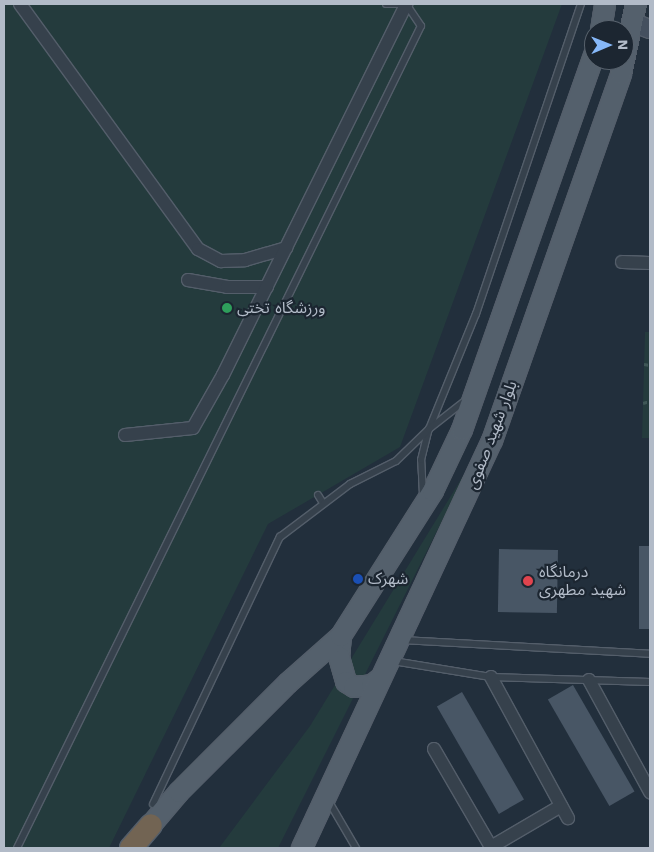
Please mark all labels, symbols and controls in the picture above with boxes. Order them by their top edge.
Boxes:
north arrow [584,20,634,70]
text: N [615,39,631,50]
place label: ورزشگاه تختی [237,298,325,318]
marker: ورزشگاه تختی [221,302,233,314]
street label: بلوار شهید صفوی [463,378,521,492]
place label: درمانگاه شهید مطهری [539,562,626,600]
place label: شهرک [368,569,408,589]
marker: شهرک [352,573,364,585]
marker: درمانگاه شهید مطهری [521,574,535,588]

